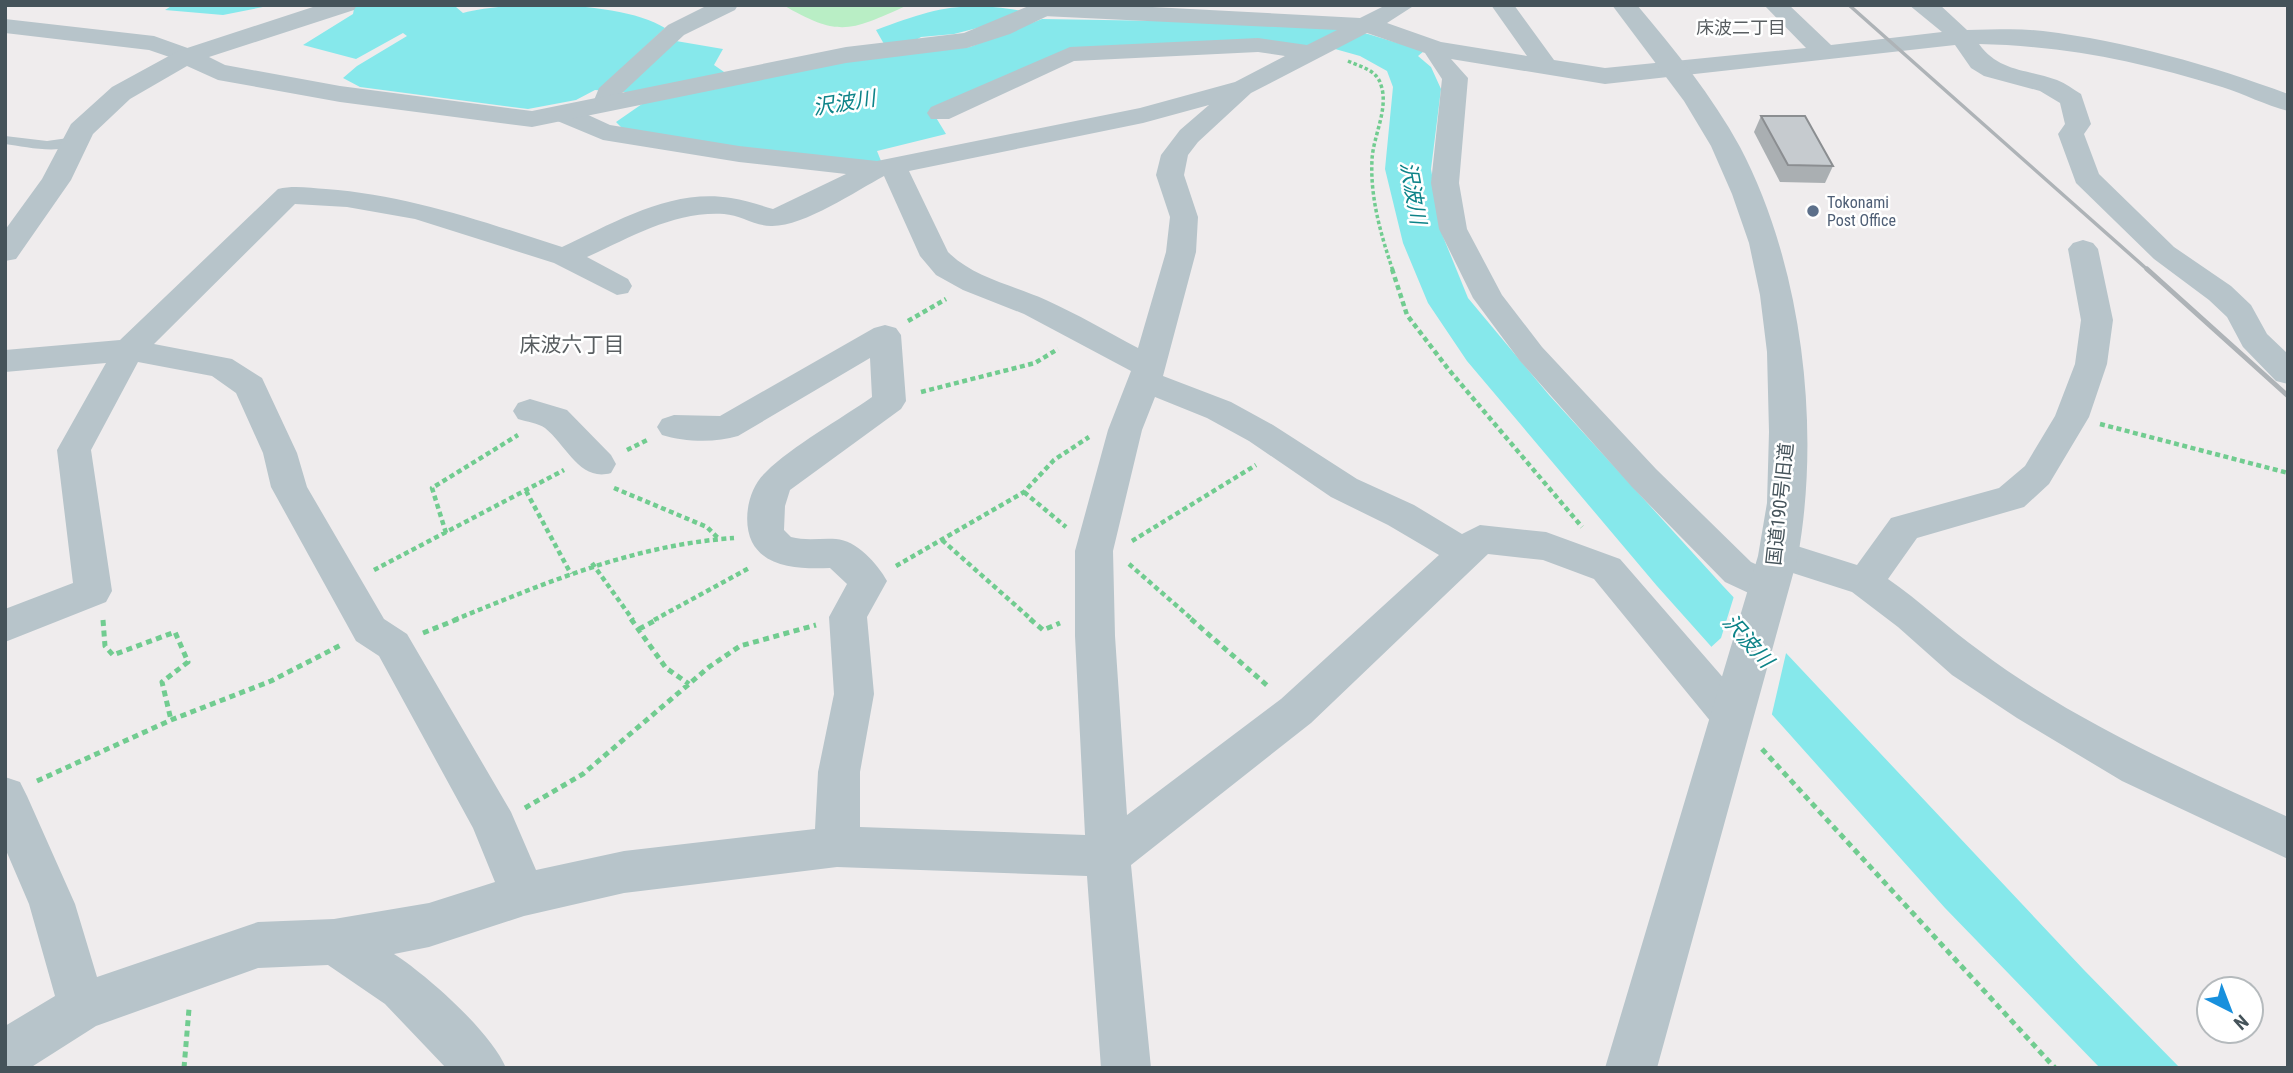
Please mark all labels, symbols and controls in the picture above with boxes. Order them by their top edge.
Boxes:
district label: 床波二丁目 [1696,17,1786,38]
water label: 沢波川 [811,86,879,120]
water label: 沢波川 [1396,160,1431,228]
place label: Tokonami Post Office [1827,193,1896,230]
marker: Tokonami Post Office [1805,203,1821,219]
district label: 床波六丁目 [520,333,625,357]
street label: 国道190号旧道 [1762,442,1798,566]
water label: 沢波川 [1718,610,1779,674]
north arrow [2195,975,2265,1045]
text: N [2229,1010,2253,1035]

